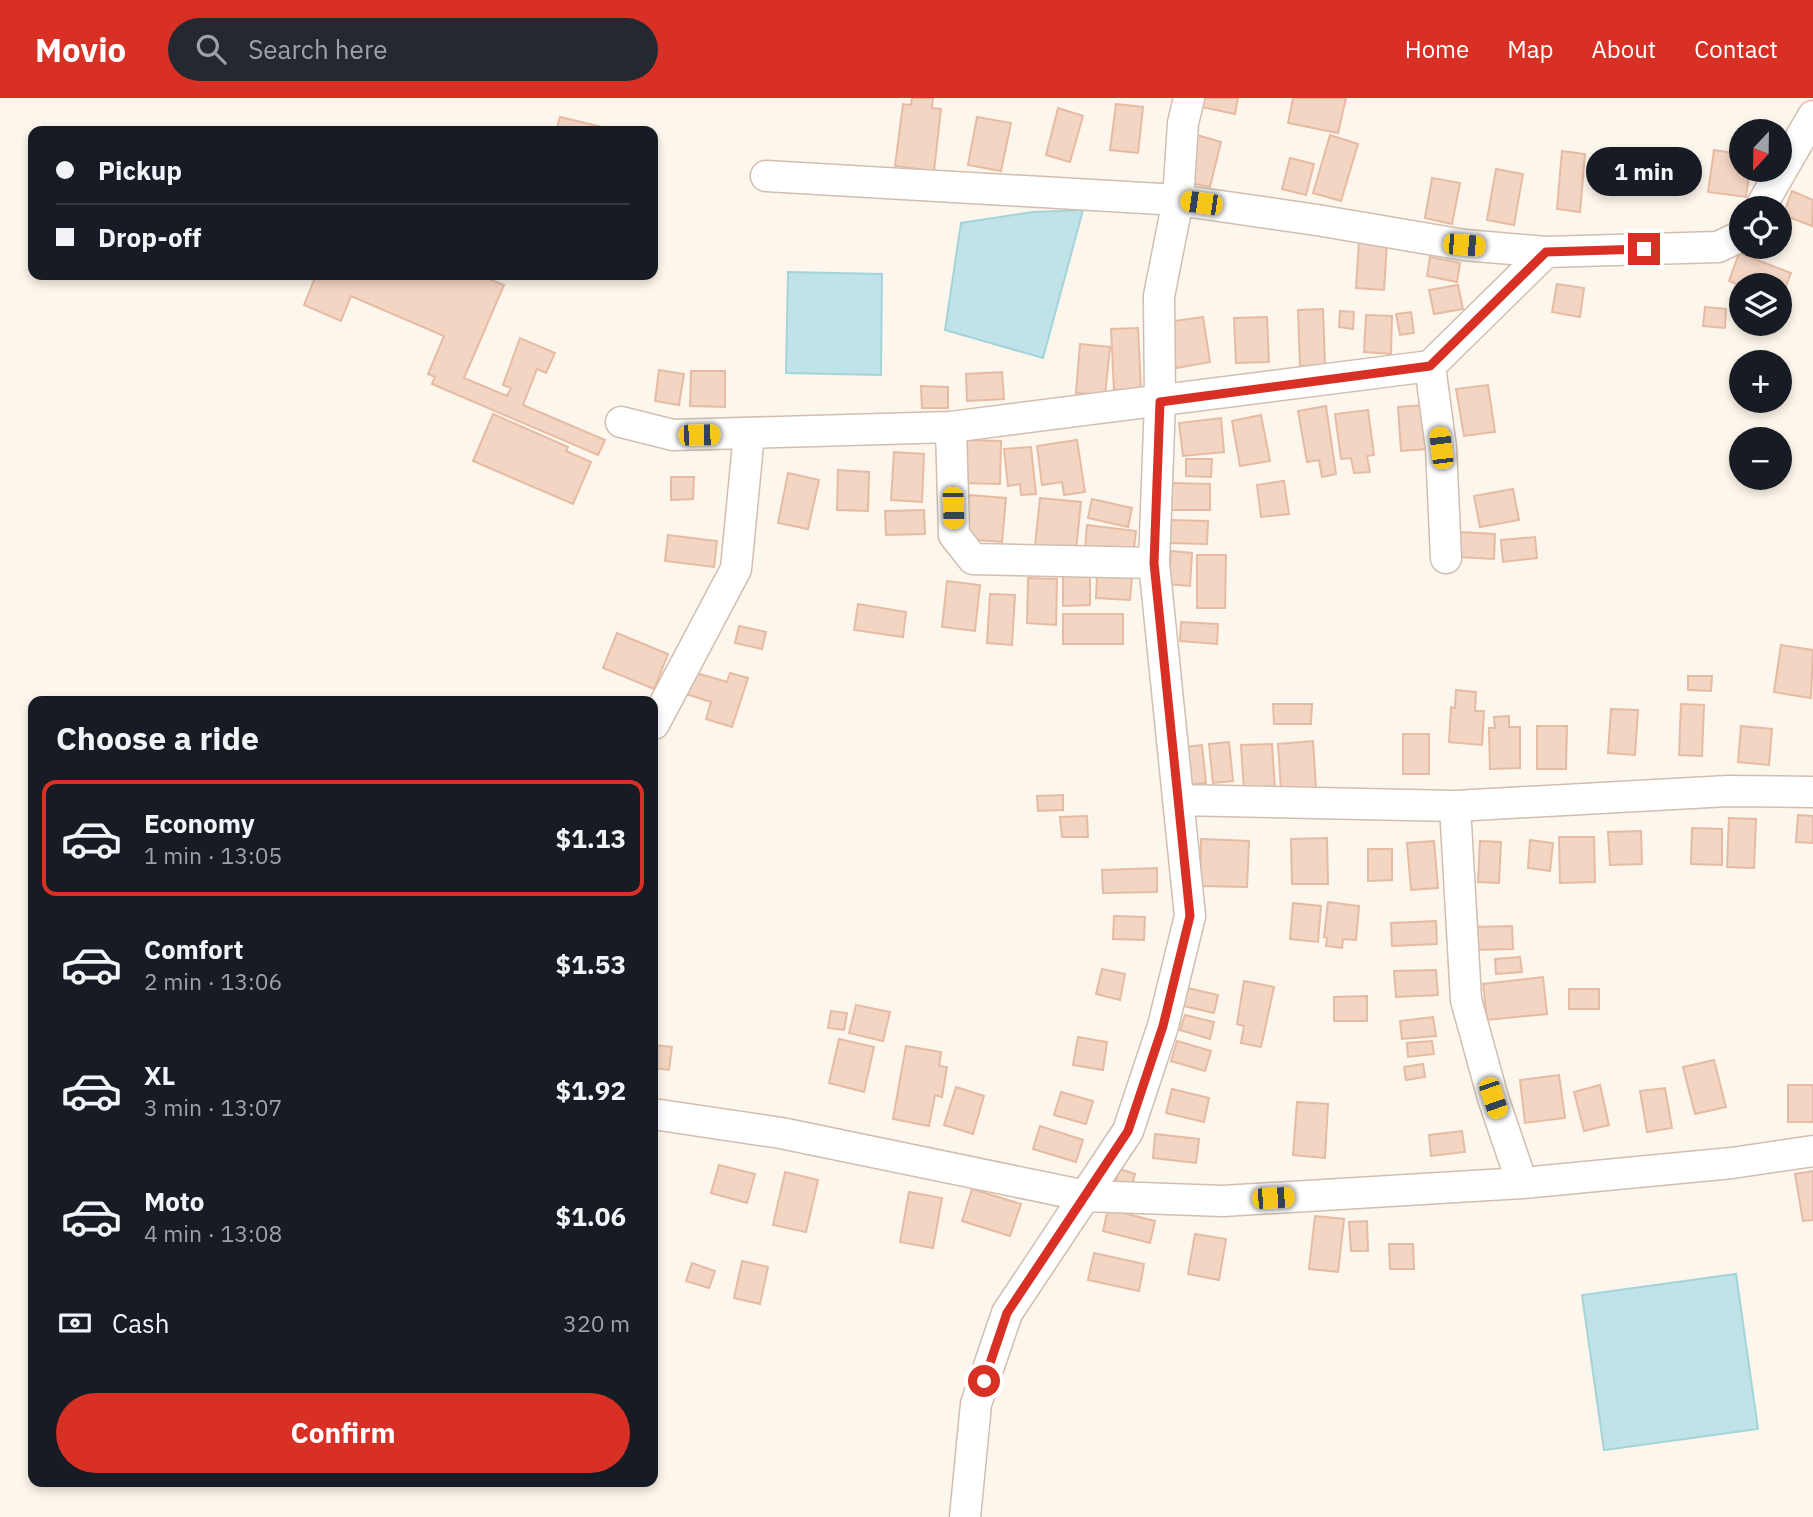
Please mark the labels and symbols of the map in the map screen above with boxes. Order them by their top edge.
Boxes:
north arrow [1729,119,1792,182]
callout: 1 min [1586,148,1702,197]
car [1179,190,1224,216]
car [1443,233,1486,257]
route end [1628,233,1660,265]
car [678,424,721,446]
car [1429,426,1454,470]
car [942,487,965,529]
car [1477,1075,1510,1121]
car [1252,1186,1295,1210]
route start [968,1365,1000,1397]

